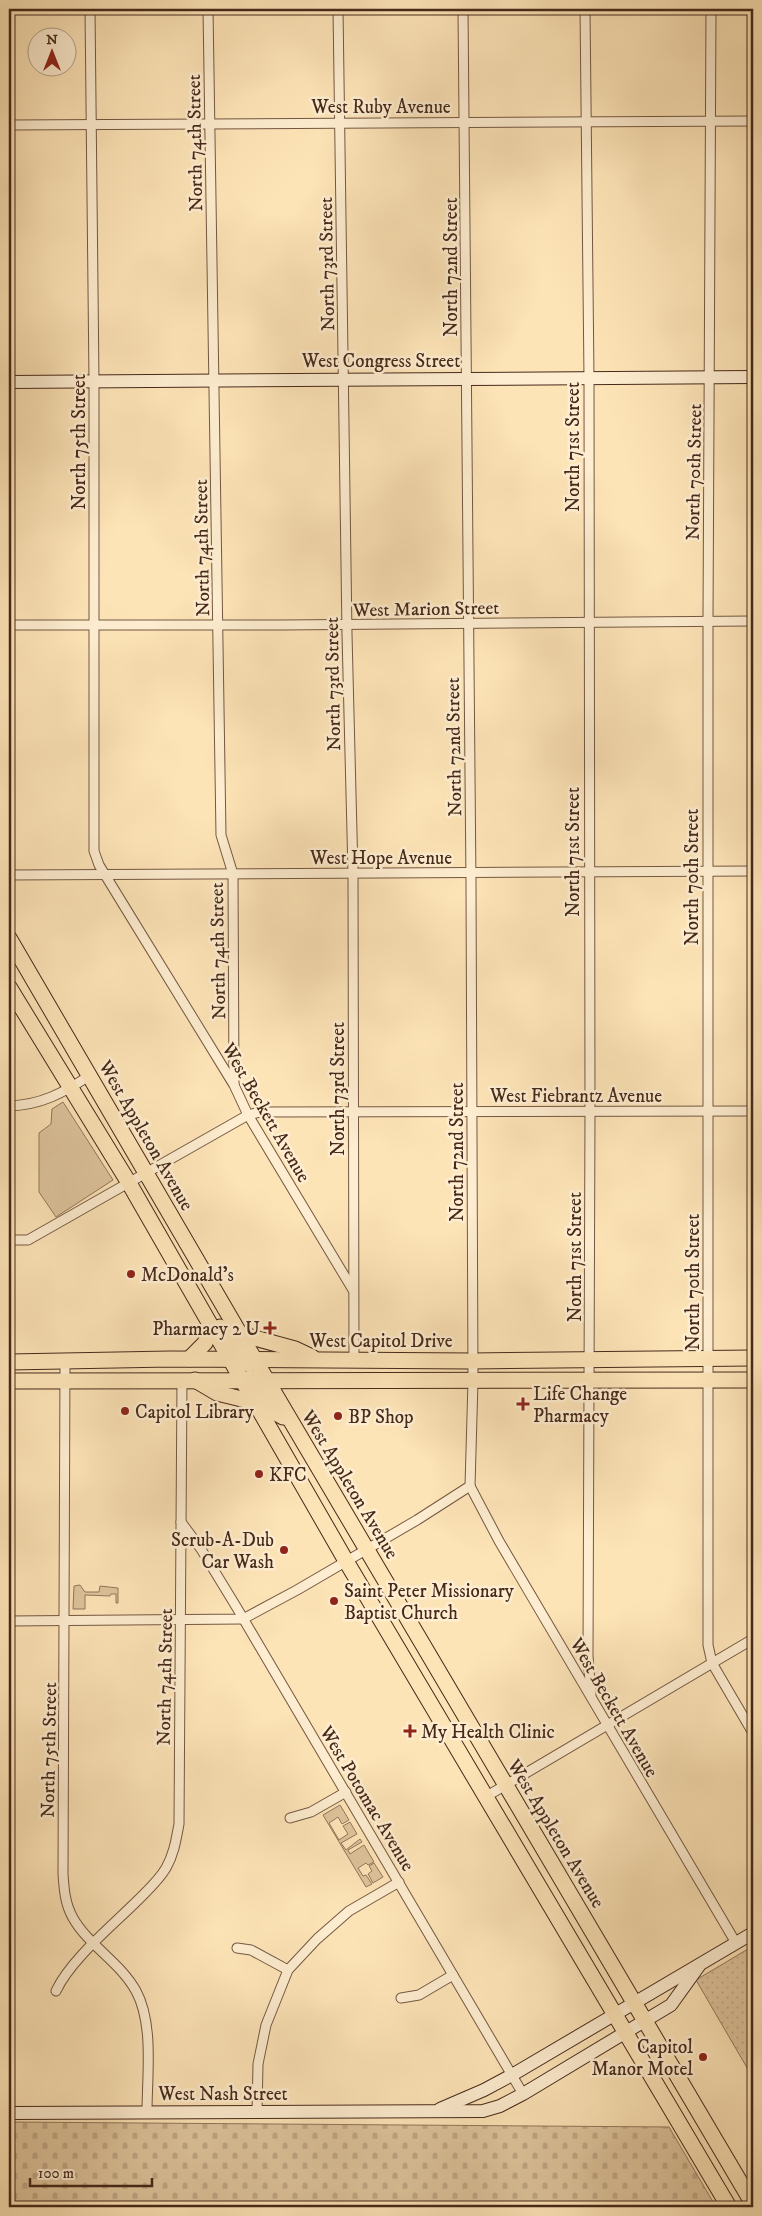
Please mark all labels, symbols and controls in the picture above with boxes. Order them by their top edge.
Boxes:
north arrow [28,28,78,78]
text: N [46,31,58,49]
street label: North 74th Street [183,74,208,212]
street label: West Ruby Avenue [310,96,451,119]
street label: North 73rd Street [315,197,340,331]
street label: North 72nd Street [440,197,463,337]
street label: West Congress Street [301,350,460,373]
street label: North 75th Street [68,374,91,510]
street label: North 71st Street [562,382,585,512]
street label: North 70th Street [682,403,707,541]
street label: North 74th Street [190,479,215,617]
street label: West Marion Street [352,597,499,622]
street label: North 73rd Street [321,617,346,751]
street label: North 72nd Street [442,677,467,817]
street label: North 71st Street [562,787,585,917]
street label: North 70th Street [681,809,704,945]
street label: West Hope Avenue [309,847,452,870]
street label: North 74th Street [206,882,231,1020]
street label: North 73rd Street [327,1022,350,1156]
street label: West Beckett Avenue [216,1038,315,1187]
street label: West Appleton Avenue [93,1056,198,1215]
street label: North 72nd Street [446,1082,469,1222]
street label: West Fiebrantz Avenue [489,1085,662,1108]
street label: North 71st Street [564,1192,587,1322]
street label: North 70th Street [682,1214,705,1350]
place label: McDonald's [141,1264,234,1287]
marker: McDonald's [125,1268,137,1280]
place label: Pharmacy 2 U [152,1318,260,1341]
marker: Pharmacy 2 U [264,1322,276,1334]
street label: West Capitol Drive [308,1330,453,1353]
place label: Life Change Pharmacy [533,1383,627,1428]
marker: Life Change Pharmacy [517,1398,529,1410]
place label: Capitol Library [135,1401,255,1424]
marker: Capitol Library [119,1405,131,1417]
street label: West Appleton Avenue [296,1405,403,1563]
place label: BP Shop [348,1406,414,1429]
marker: BP Shop [332,1410,344,1422]
place label: KFC [269,1464,307,1487]
marker: KFC [253,1468,265,1480]
place label: Scrub-A-Dub Car Wash [171,1529,274,1574]
marker: Scrub-A-Dub Car Wash [278,1544,290,1556]
place label: Saint Peter Missionary Baptist Church [344,1580,515,1625]
marker: Saint Peter Missionary Baptist Church [328,1595,340,1607]
street label: North 74th Street [153,1608,178,1746]
street label: West Beckett Avenue [564,1633,663,1782]
street label: North 75th Street [37,1682,62,1818]
street label: West Potomac Avenue [314,1721,419,1876]
place label: My Health Clinic [421,1721,555,1744]
marker: My Health Clinic [403,1724,417,1738]
street label: West Appleton Avenue [502,1754,609,1912]
place label: Capitol Manor Motel [591,2036,693,2081]
marker: Capitol Manor Motel [697,2051,709,2063]
street label: West Nash Street [157,2083,288,2106]
scale bar [30,2156,152,2188]
text: 100 m [38,2164,74,2183]

